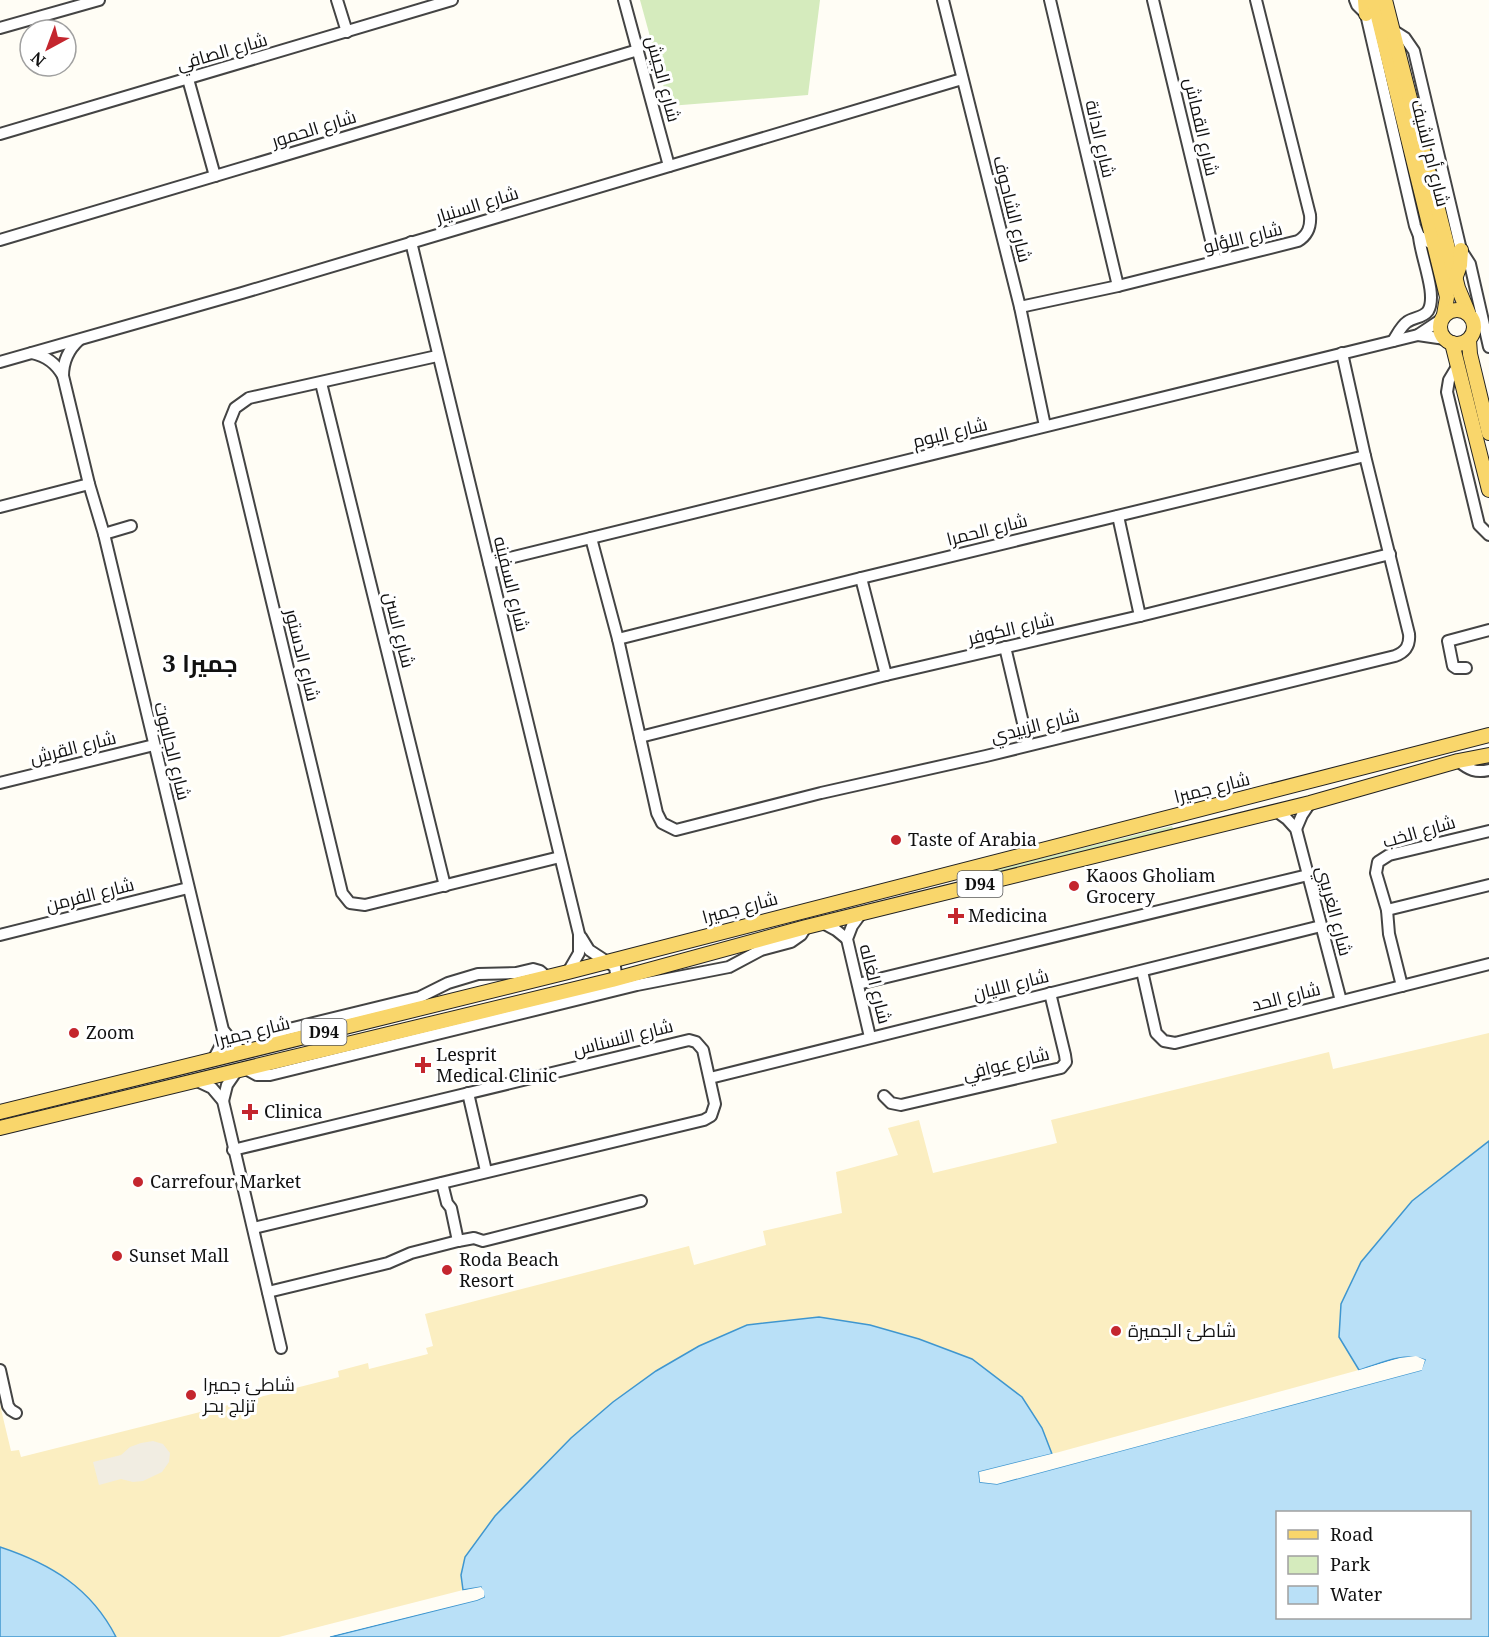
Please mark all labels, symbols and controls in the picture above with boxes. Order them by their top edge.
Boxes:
north arrow [18,18,78,78]
street label: شارع الصافي [174,27,271,78]
street label: شارع الجيش [640,33,687,125]
text: N [26,47,50,72]
street label: شارع القماش [1178,75,1225,178]
street label: شارع أم الشيف [1405,97,1456,209]
street label: شارع الدانة [1079,98,1122,180]
street label: شارع الحمور [267,104,359,154]
street label: شارع الشاحوف [987,153,1038,265]
street label: شارع السنيار [431,180,521,229]
street label: شارع اللؤلو [1201,216,1285,259]
street label: شارع البوم [910,411,990,454]
street label: شارع الحمرا [944,507,1030,552]
street label: شارع السفينه [488,534,535,634]
street label: شارع السن [378,589,421,670]
street label: شارع الدستور [279,605,326,704]
street label: شارع الكوفر [964,606,1057,651]
district label: جميرا 3 [162,646,238,679]
street label: شارع الجالبوت [148,699,197,803]
street label: شارع الزبيدي [988,702,1082,751]
street label: شارع القرش [27,725,119,770]
street label: شارع جميرا [1171,766,1252,809]
street label: شارع الخب [1379,809,1458,854]
place label: Taste of Arabia [908,827,1037,851]
marker: Taste of Arabia [889,833,903,847]
place label: Kaoos Gholiam Grocery [1086,863,1215,908]
street label: شارع الغريبي [1309,863,1359,959]
street label: شارع الفرمن [43,871,137,918]
road number: D94 [958,871,1002,897]
marker: Kaoos Gholiam Grocery [1067,879,1081,893]
street label: شارع جميرا [699,885,780,930]
place label: Medicina [968,903,1048,927]
marker: Medicina [949,909,963,923]
street label: شارع الغاله [854,941,897,1026]
street label: شارع الليان [970,963,1051,1006]
street label: شارع الحد [1249,976,1323,1017]
street label: شارع جميرا [211,1010,292,1053]
street label: شارع النسناس [570,1013,676,1062]
road number: D94 [302,1019,346,1045]
place label: Zoom [86,1020,134,1044]
marker: Zoom [67,1026,81,1040]
street label: شارع عوافي [960,1041,1052,1088]
place label: Lesprit Medical Clinic [436,1042,557,1087]
marker: Lesprit Medical Clinic [414,1056,432,1074]
place label: Clinica [264,1099,323,1123]
marker: Clinica [241,1103,259,1121]
place label: Carrefour Market [150,1169,301,1193]
marker: Carrefour Market [131,1175,145,1189]
place label: Sunset Mall [129,1243,229,1267]
place label: Roda Beach Resort [459,1247,559,1292]
marker: Sunset Mall [110,1249,124,1263]
marker: Roda Beach Resort [440,1263,454,1277]
place label: شاطئ الجميرة [1128,1318,1236,1342]
marker: شاطئ الجميرة [1109,1324,1123,1338]
place label: شاطئ جميرا تزلج بحر [202,1372,295,1418]
marker: شاطئ جميرا تزلج بحر [184,1388,198,1402]
legend [1276,1511,1471,1619]
text: Road [1330,1522,1373,1546]
text: Park [1330,1552,1370,1576]
text: Water [1330,1582,1383,1606]

